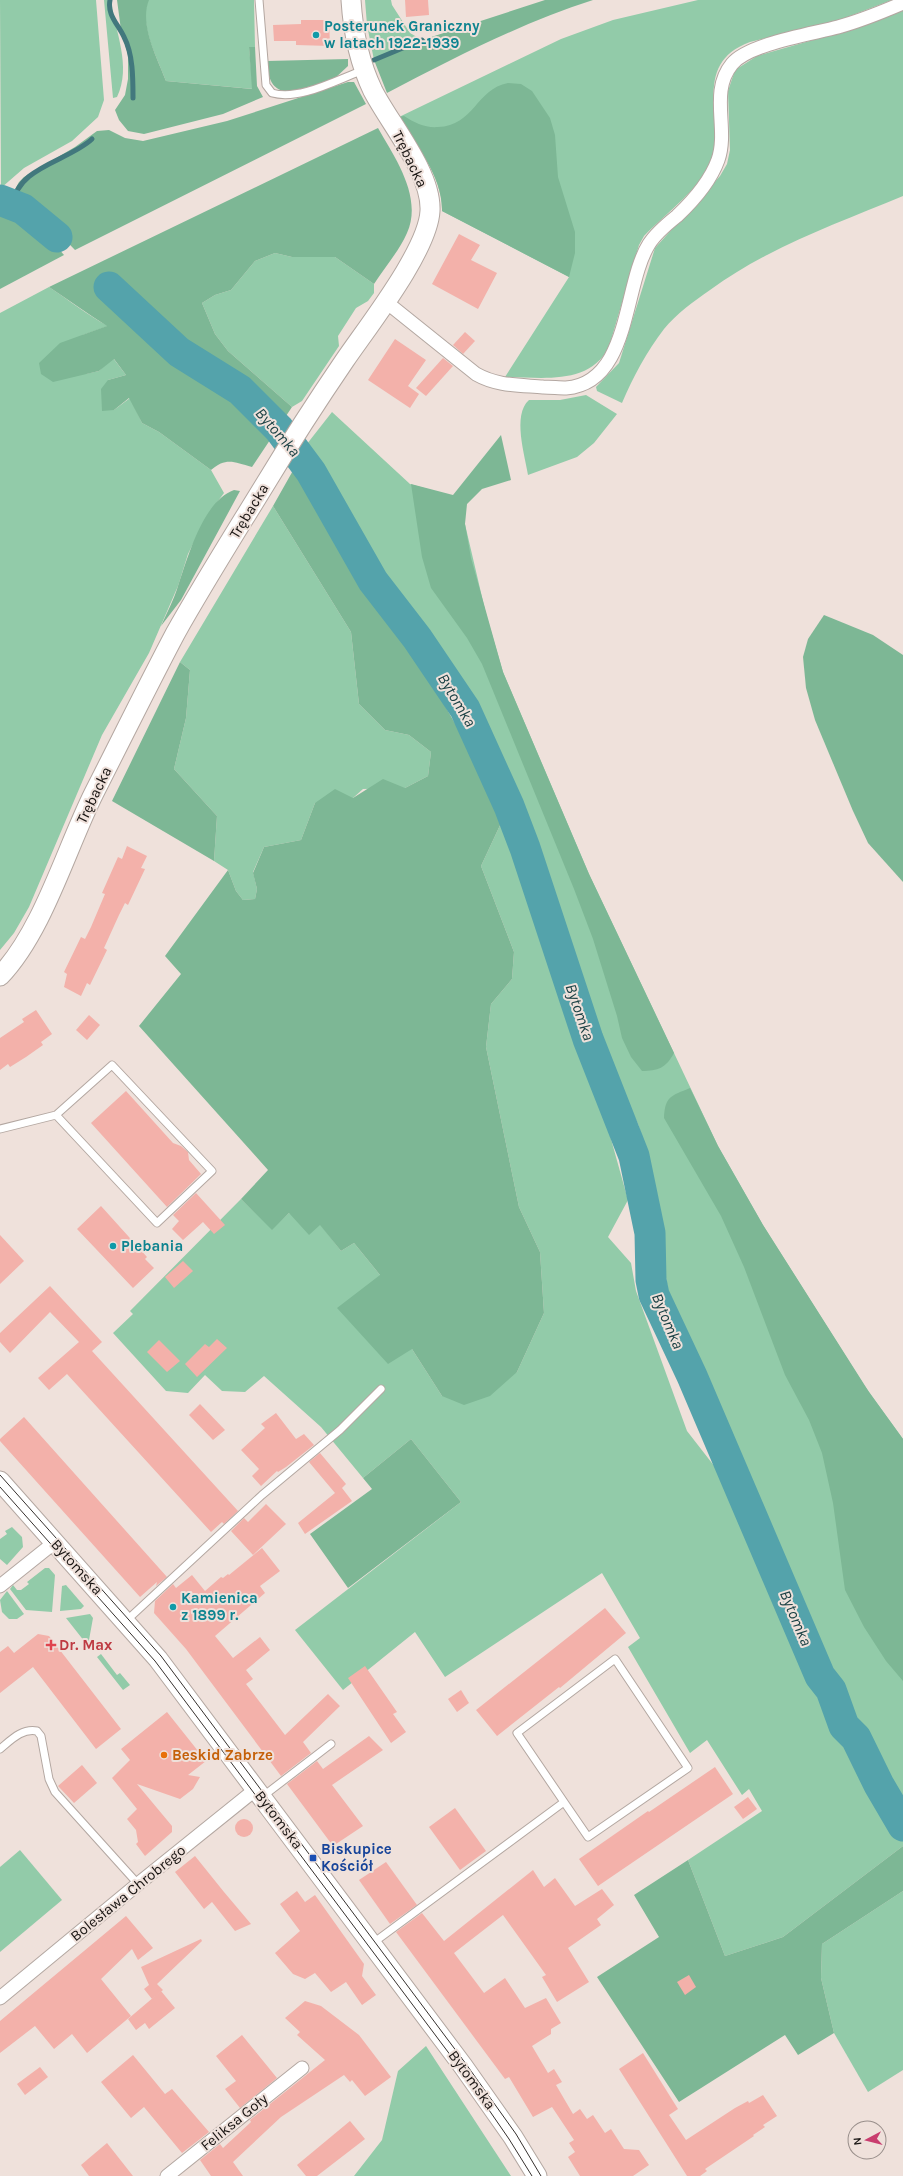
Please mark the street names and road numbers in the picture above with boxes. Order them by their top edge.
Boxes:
street label: Trębacka [389,128,431,190]
street label: Trębacka [226,480,272,542]
street label: Trębacka [73,764,115,826]
street label: Bytomska [47,1535,107,1599]
street label: Bytomska [251,1787,307,1853]
street label: Bolesława Chrobrego [67,1841,189,1945]
street label: Bytomska [445,2047,499,2113]
street label: Feliksa Goły [197,2090,271,2154]

